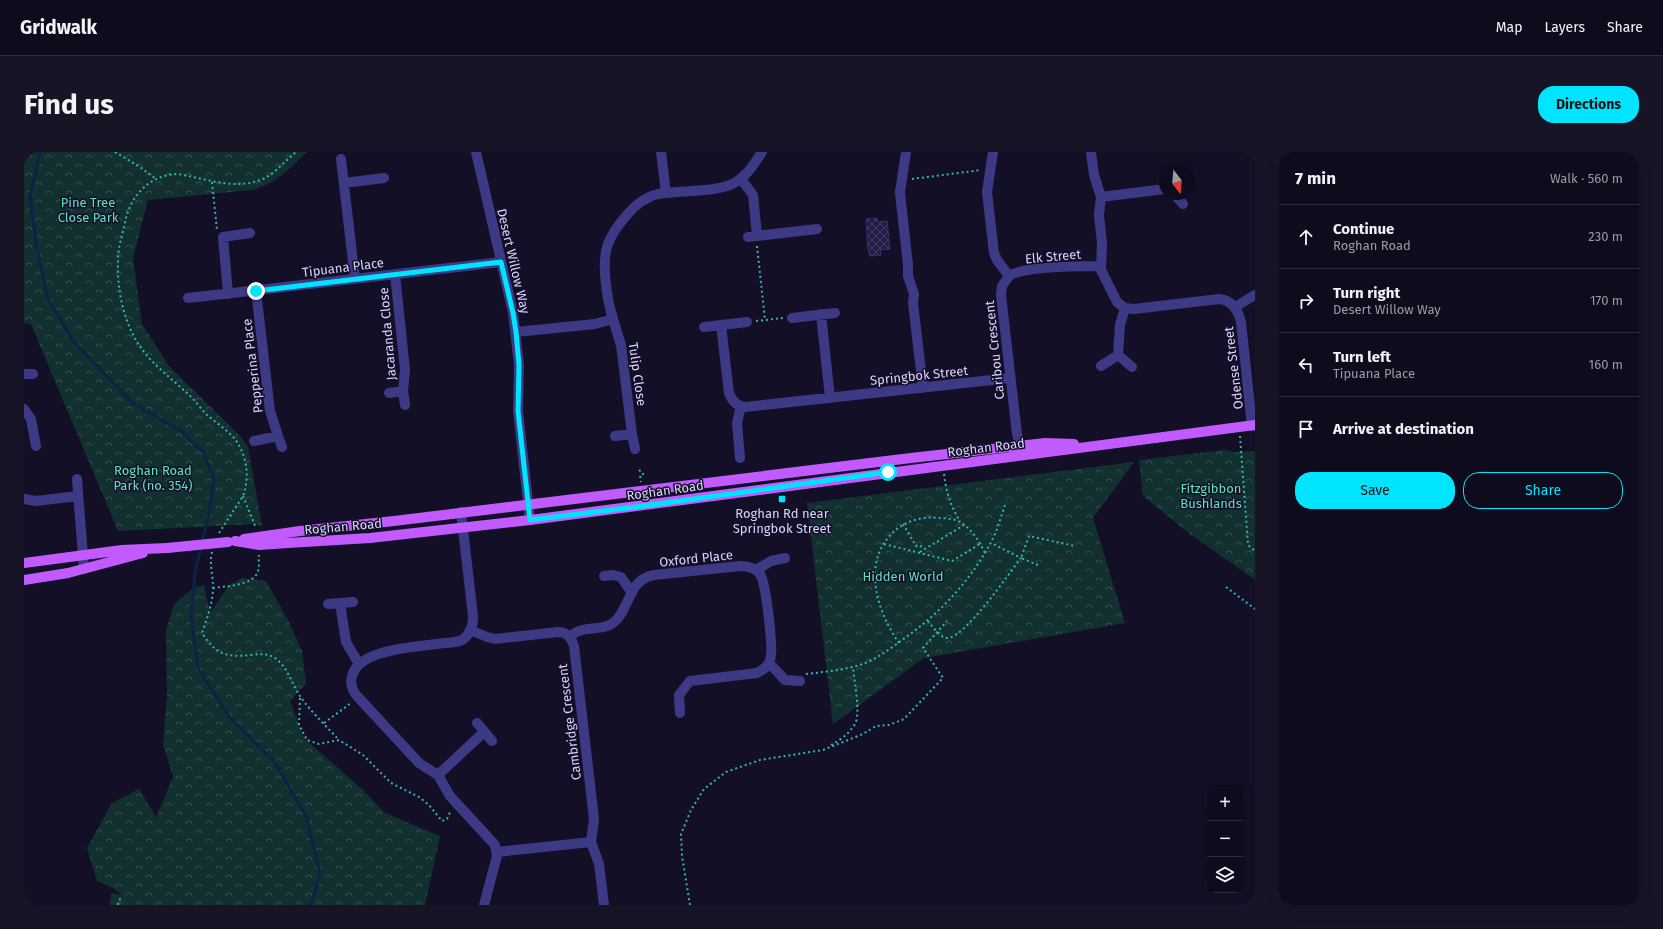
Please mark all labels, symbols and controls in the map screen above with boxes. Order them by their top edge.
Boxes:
text: Gridwalk [20,16,97,39]
text: Map [1496,19,1522,36]
text: Layers [1544,19,1585,36]
text: Share [1607,19,1643,36]
button: Directions [1538,86,1639,123]
text: Find us [24,88,114,121]
north arrow [1159,164,1195,200]
text: 7 min [1295,168,1336,189]
text: Walk · 560 m [1550,171,1623,186]
park label: Pine Tree Close Park [58,195,119,225]
street label: Desert Willow Way [494,207,533,316]
text: Continue [1333,220,1394,238]
icon: ahead [1295,226,1317,248]
text: 230 m [1588,229,1623,244]
text: Roghan Road [1333,238,1411,253]
street label: Elk Street [1024,247,1082,266]
street label: Tipuana Place [301,255,385,280]
route end [247,282,265,300]
text: Turn right [1333,284,1400,302]
street label: Jacaranda Close [376,287,399,381]
icon: right [1295,290,1317,312]
text: 170 m [1590,293,1623,308]
street label: Caribou Crescent [982,299,1007,400]
text: Desert Willow Way [1333,302,1441,317]
street label: Pepperina Place [239,318,266,414]
street label: Odense Street [1221,325,1246,410]
street label: Tulip Close [626,341,649,407]
text: Turn left [1333,348,1391,366]
icon: left [1295,354,1317,376]
text: 160 m [1589,357,1623,372]
street label: Springbok Street [869,363,969,388]
text: Tipuana Place [1333,366,1415,381]
icon: arrive [1295,418,1317,440]
text: Arrive at destination [1333,420,1474,438]
street label: Roghan Road [947,435,1026,460]
park label: Roghan Road Park (no. 354) [113,463,193,493]
route start [879,463,897,481]
button: Save [1295,472,1455,509]
button: Share [1463,472,1623,509]
street label: Roghan Road [626,478,705,503]
park label: Fitzgibbon Bushlands [1180,481,1242,511]
marker: Roghan Rd near Springbok Street [777,494,787,504]
place label: Roghan Rd near Springbok Street [733,506,832,536]
street label: Roghan Road [304,516,382,537]
street label: Oxford Place [658,547,734,570]
park label: Hidden World [863,569,943,584]
street label: Cambridge Crescent [555,663,584,781]
map controls [1207,785,1243,893]
button: + [1207,785,1243,821]
button: − [1207,821,1243,857]
button: layers [1207,857,1243,893]

